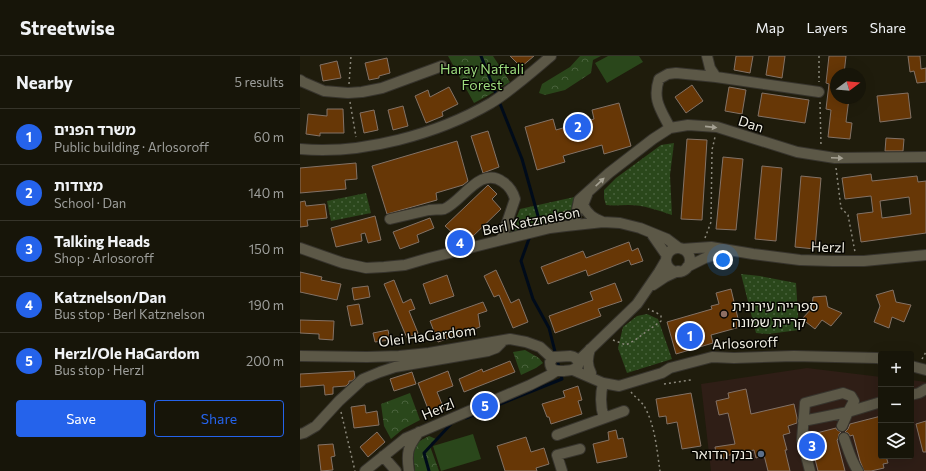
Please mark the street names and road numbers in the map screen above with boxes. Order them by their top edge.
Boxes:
street label: Dan [736,111,766,136]
street label: Berl Katznelson [481,203,581,238]
street label: Herzl [811,237,845,256]
street label: Olei HaGardom [377,321,477,350]
street label: Arlosoroff [712,333,779,352]
street label: Herzl [419,394,457,423]

